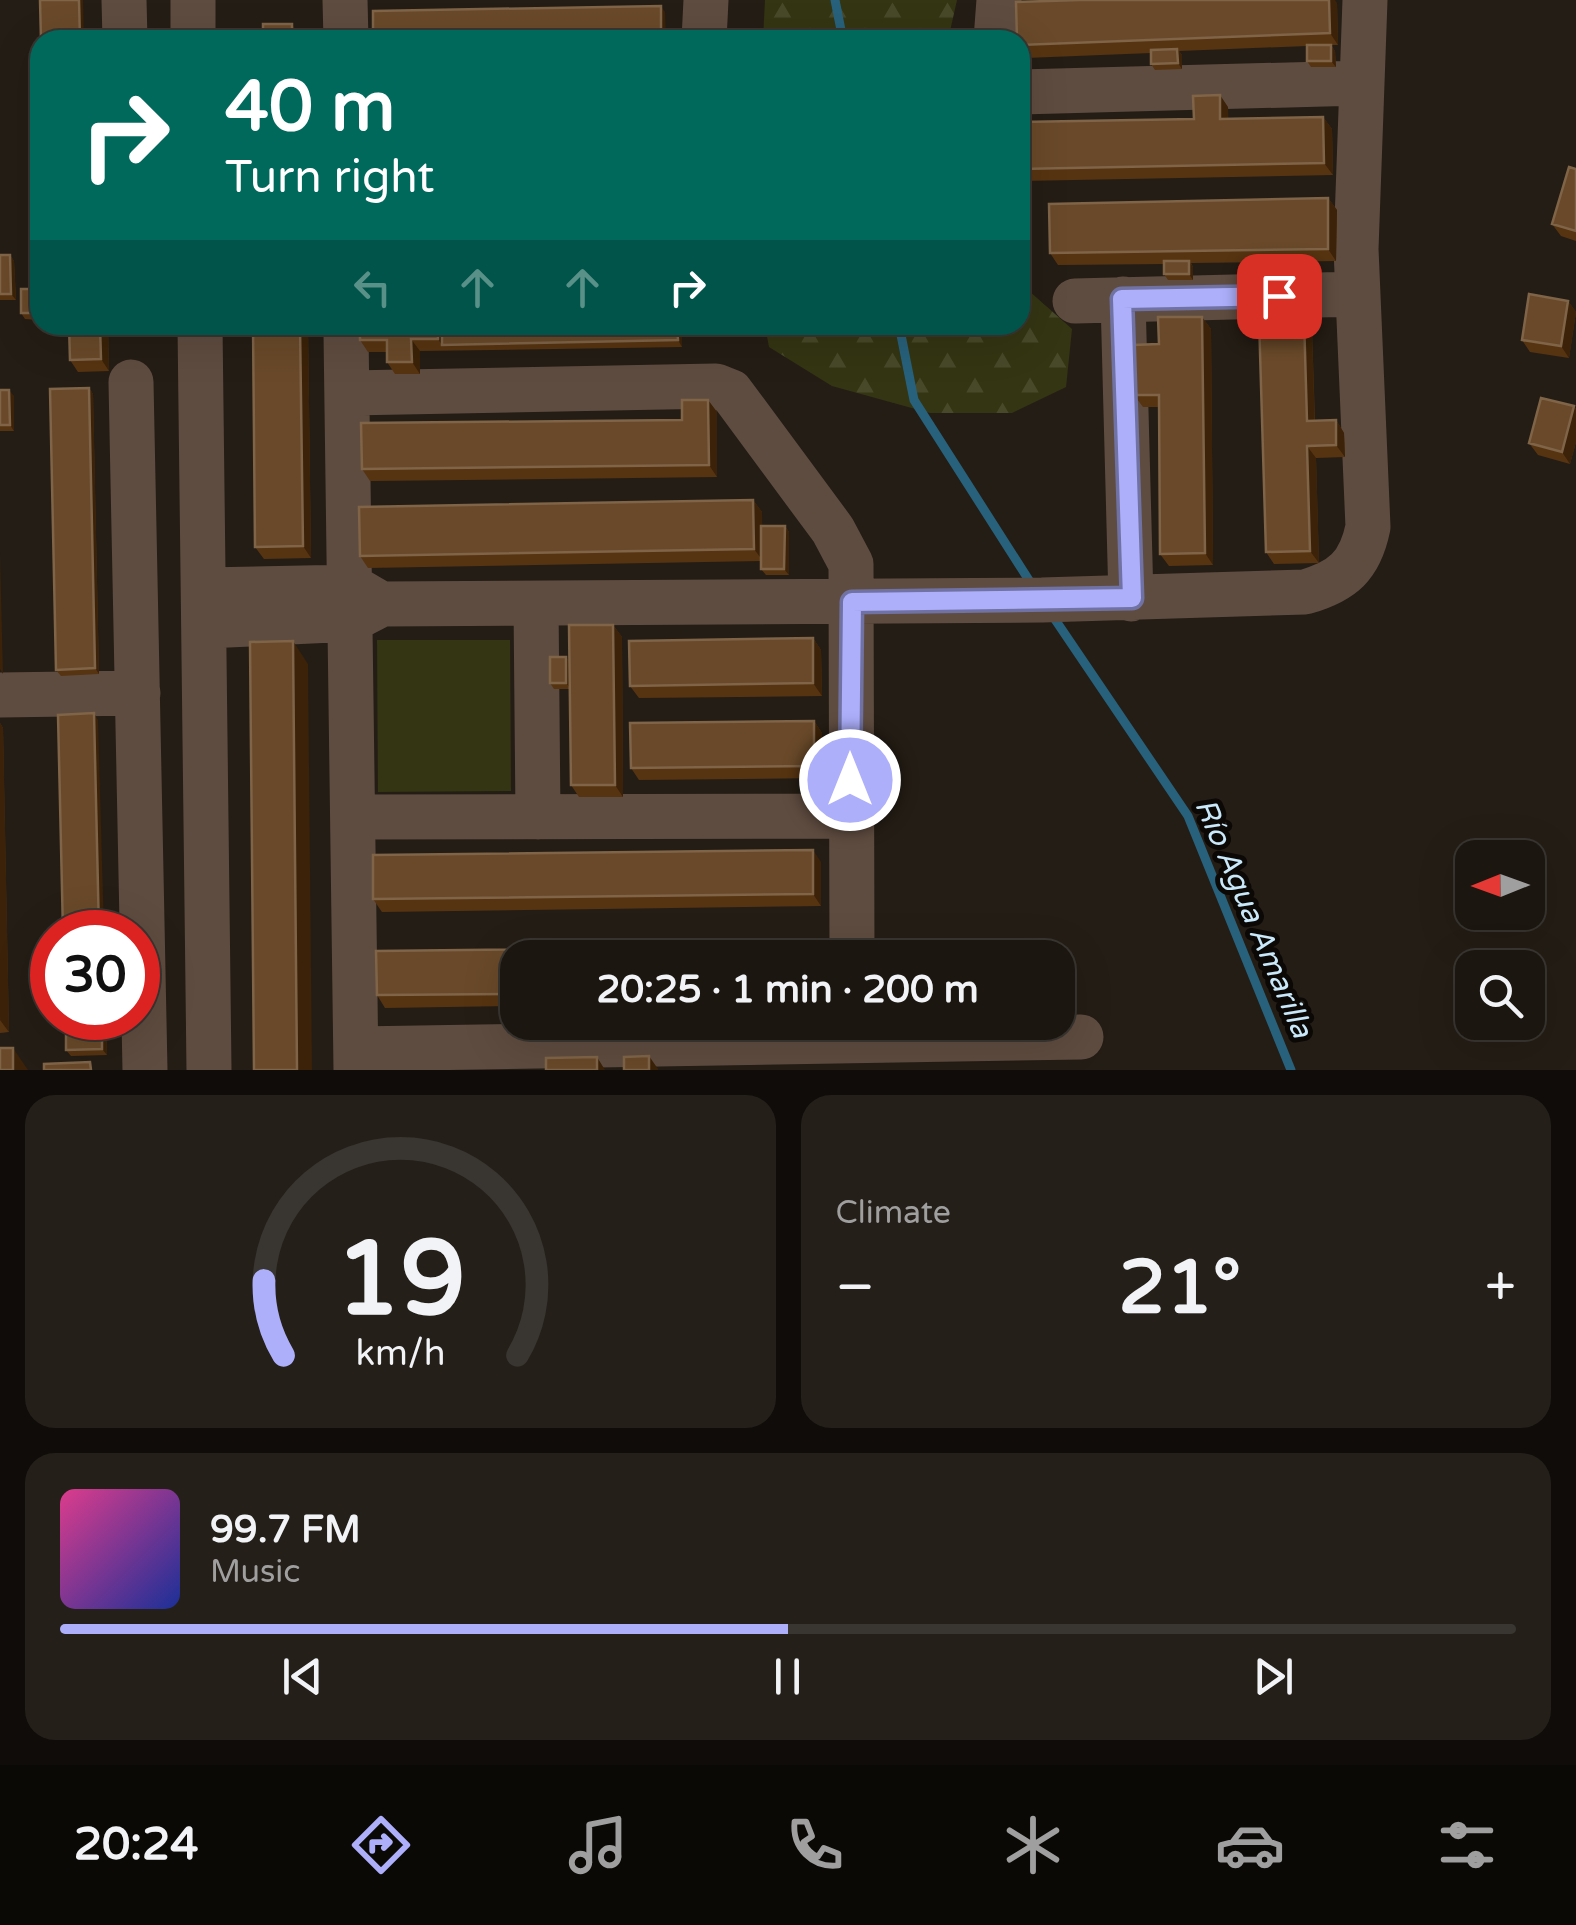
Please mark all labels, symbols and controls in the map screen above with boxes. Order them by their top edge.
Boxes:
text: 40 m [225,66,395,150]
icon: right [60,70,190,200]
text: Turn right [225,151,434,205]
pin [1237,254,1322,339]
icon: left [345,260,400,315]
icon: ahead [450,260,505,315]
icon: ahead [555,260,610,315]
icon: right [660,260,715,315]
icon: arrive [1252,269,1307,324]
position arrow [798,728,902,832]
water label: Río Agua Amarilla [1186,793,1321,1044]
north arrow [1455,840,1545,930]
map controls [1455,840,1545,1040]
speed limit sign: 30 [30,910,160,1040]
button: search [1455,950,1545,1040]
text: 20:25 · 1 min · 200 m [596,967,979,1013]
text: Climate [836,1194,951,1232]
text: 19 [335,1218,466,1343]
text: 21° [1119,1243,1241,1333]
text: − [836,1255,875,1321]
text: + [1485,1255,1516,1321]
text: km/h [355,1332,445,1375]
text: 99.7 FM [210,1507,361,1553]
text: Music [210,1553,300,1591]
icon: previous [275,1649,330,1704]
icon: pause [760,1649,815,1704]
icon: next [1246,1649,1301,1704]
icon: directions [346,1810,416,1880]
icon: music [563,1810,633,1880]
icon: phone [780,1810,850,1880]
icon: climate [998,1810,1068,1880]
icon: car [1215,1810,1285,1880]
icon: filters [1432,1810,1502,1880]
text: 20:24 [74,1818,198,1872]

